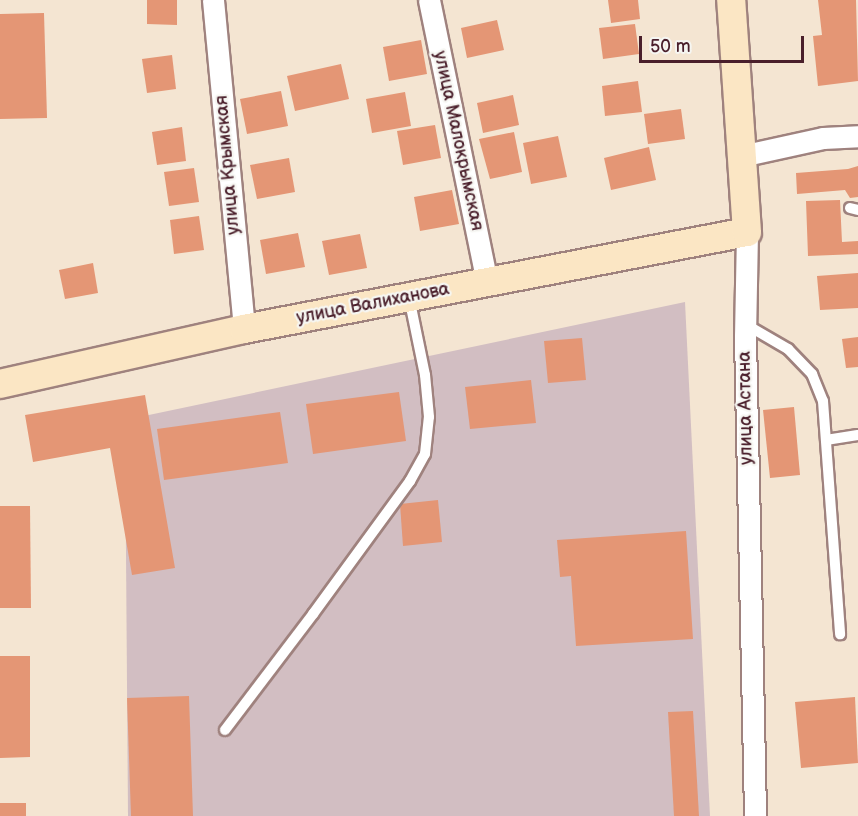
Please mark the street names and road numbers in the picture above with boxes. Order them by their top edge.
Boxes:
street label: улица Малокрымская [428,49,488,233]
street label: улица Крымская [211,94,245,236]
street label: улица Валиханова [295,279,451,329]
street label: улица Астана [734,351,758,465]

